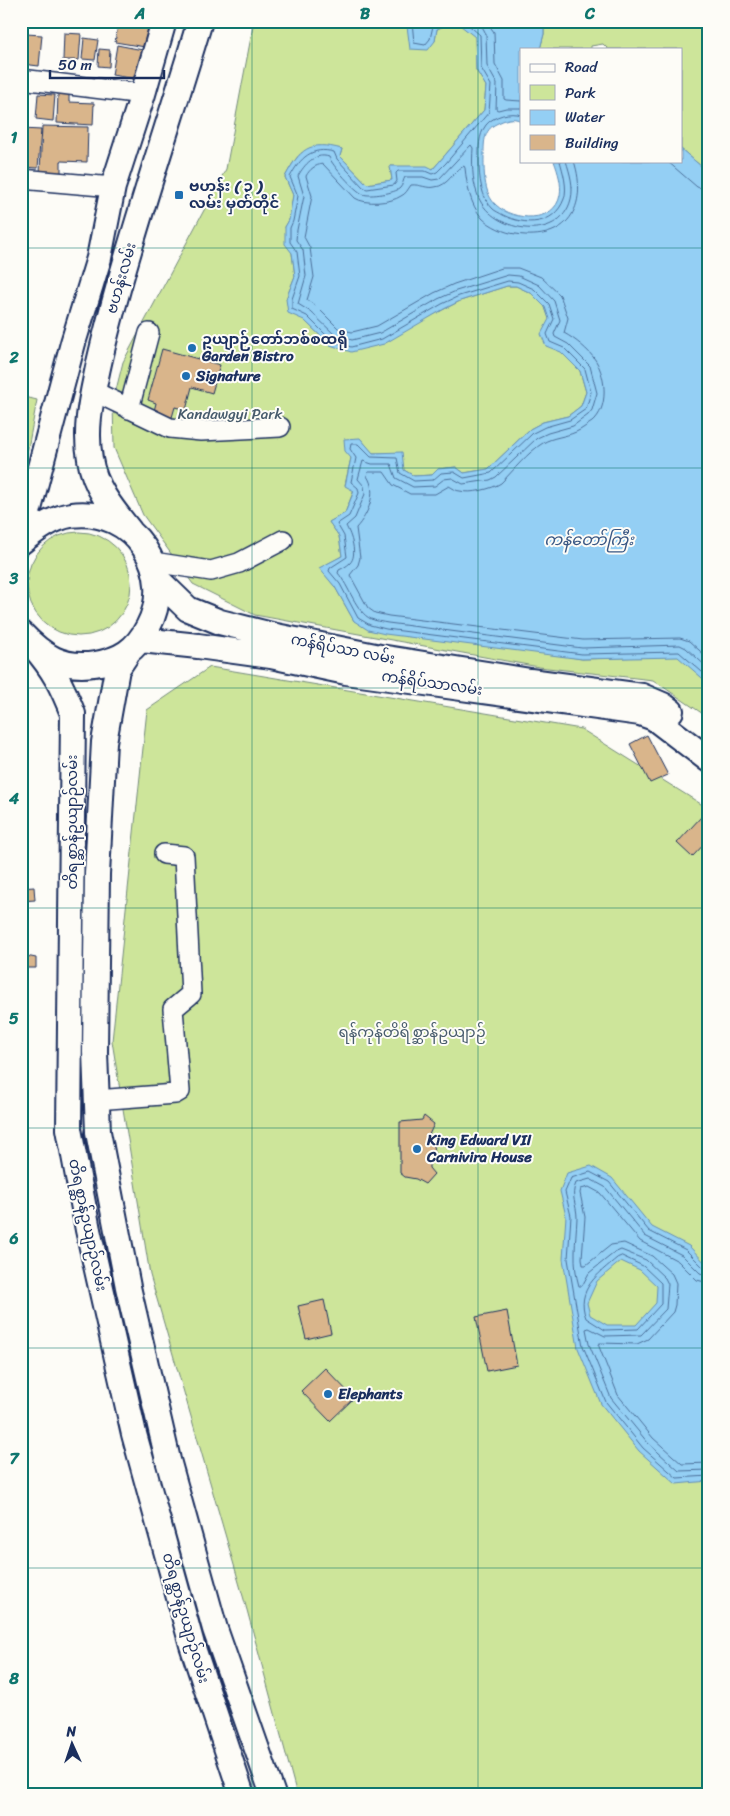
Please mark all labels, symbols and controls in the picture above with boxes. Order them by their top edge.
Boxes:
text: A [134,0,145,28]
text: B [360,0,371,28]
text: C [584,0,596,28]
scale bar [50,48,164,80]
legend [520,48,682,162]
text: 50 m [58,52,93,78]
text: Road [565,54,598,80]
text: Park [565,80,596,106]
text: Water [565,104,605,130]
text: 1 [11,123,18,152]
text: Building [565,130,619,156]
place label: ဗဟန်း ( ၃ ) လမ်း မှတ်တိုင် [189,173,279,216]
marker: ဗဟန်း ( ၃ ) လမ်း မှတ်တိုင် [173,189,185,201]
street label: ဗဟန်းလမ်း [98,239,144,317]
place label: ဥယျာဉ်တော်ဘစ်စထရို Garden Bistro [201,326,348,369]
marker: ဥယျာဉ်တော်ဘစ်စထရို Garden Bistro [186,342,198,354]
text: 2 [8,343,19,372]
place label: Signature [195,363,261,389]
marker: Signature [180,370,192,382]
park label: Kandawgyi Park [178,401,283,427]
water label: ကန်တော်ကြီး [544,525,635,554]
text: 3 [9,564,19,593]
street label: ကန်ရိပ်သာ လမ်း [289,626,397,672]
street label: ကန်ရိပ်သာလမ်း [380,663,484,703]
street label: တိရစ္ဆာန်ဥယျာဉ်လမ်း [59,754,85,890]
text: 4 [8,784,19,813]
text: 5 [9,1004,19,1033]
park label: ရန်ကုန်တိရိစ္ဆာန်ဥယျာဉ် [338,1019,486,1045]
place label: King Edward VII Carnivira House [426,1127,532,1170]
marker: King Edward VII Carnivira House [411,1143,423,1155]
street label: တိရစ္ဆာန်ဥယျာဉ်လမ်း [61,1156,115,1294]
text: 6 [8,1224,19,1253]
place label: Elephants [338,1381,403,1407]
marker: Elephants [322,1388,334,1400]
text: 7 [9,1444,20,1473]
street label: တိရစ္ဆာန်ဥယျာဉ်လမ်း [155,1550,217,1686]
text: 8 [8,1664,19,1693]
north arrow [48,1718,98,1768]
text: N [65,1719,77,1744]

